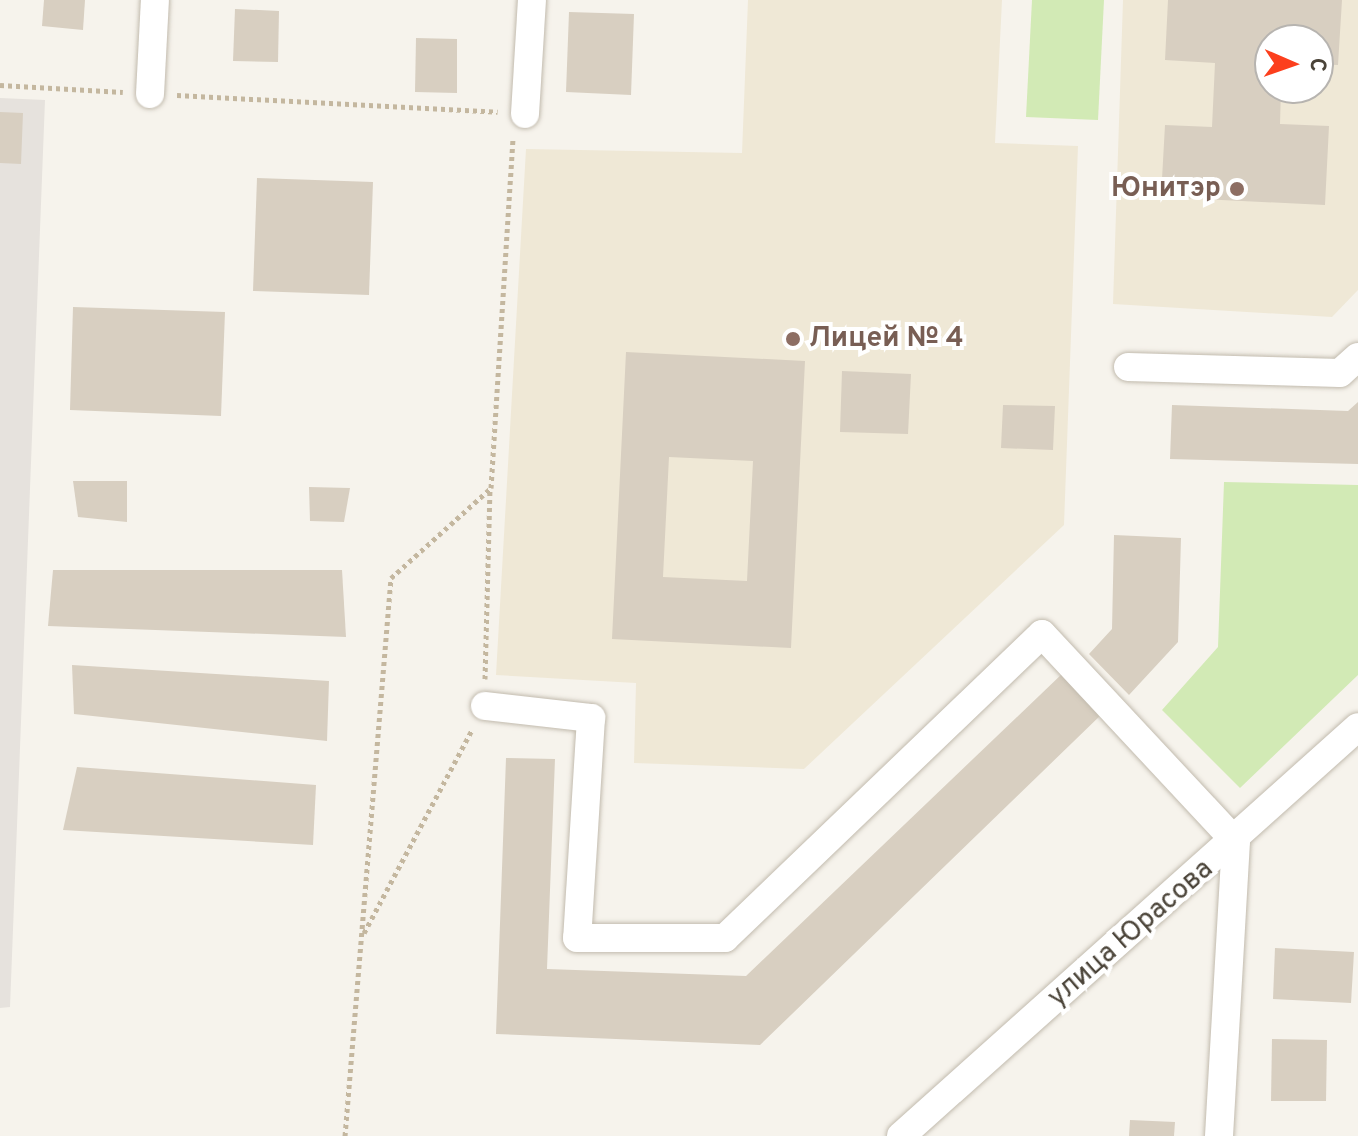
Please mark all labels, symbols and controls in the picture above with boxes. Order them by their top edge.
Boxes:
north arrow [1254,24,1334,104]
text: С [1303,57,1330,72]
place label: Юнитэр [1111,172,1221,206]
marker: Юнитэр [1228,180,1246,198]
place label: Лицей № 4 [809,322,964,356]
marker: Лицей № 4 [784,330,802,348]
street label: улица Юрасова [1042,853,1220,1015]

